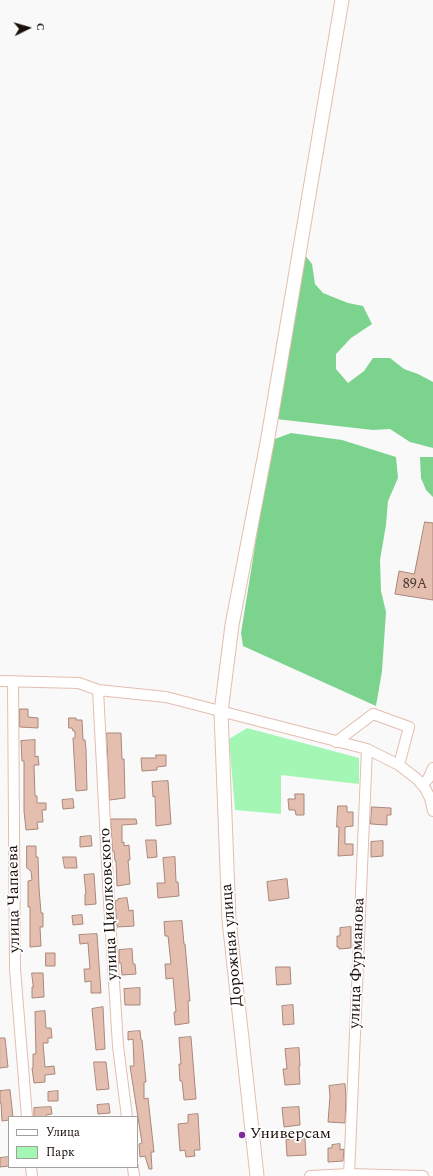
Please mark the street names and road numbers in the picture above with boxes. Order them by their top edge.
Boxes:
street label: улица Циолковского [96,827,124,981]
street label: улица Чапаева [4,845,26,953]
street label: Дорожная улица [218,883,248,1007]
street label: улица Фурманова [346,897,370,1029]

